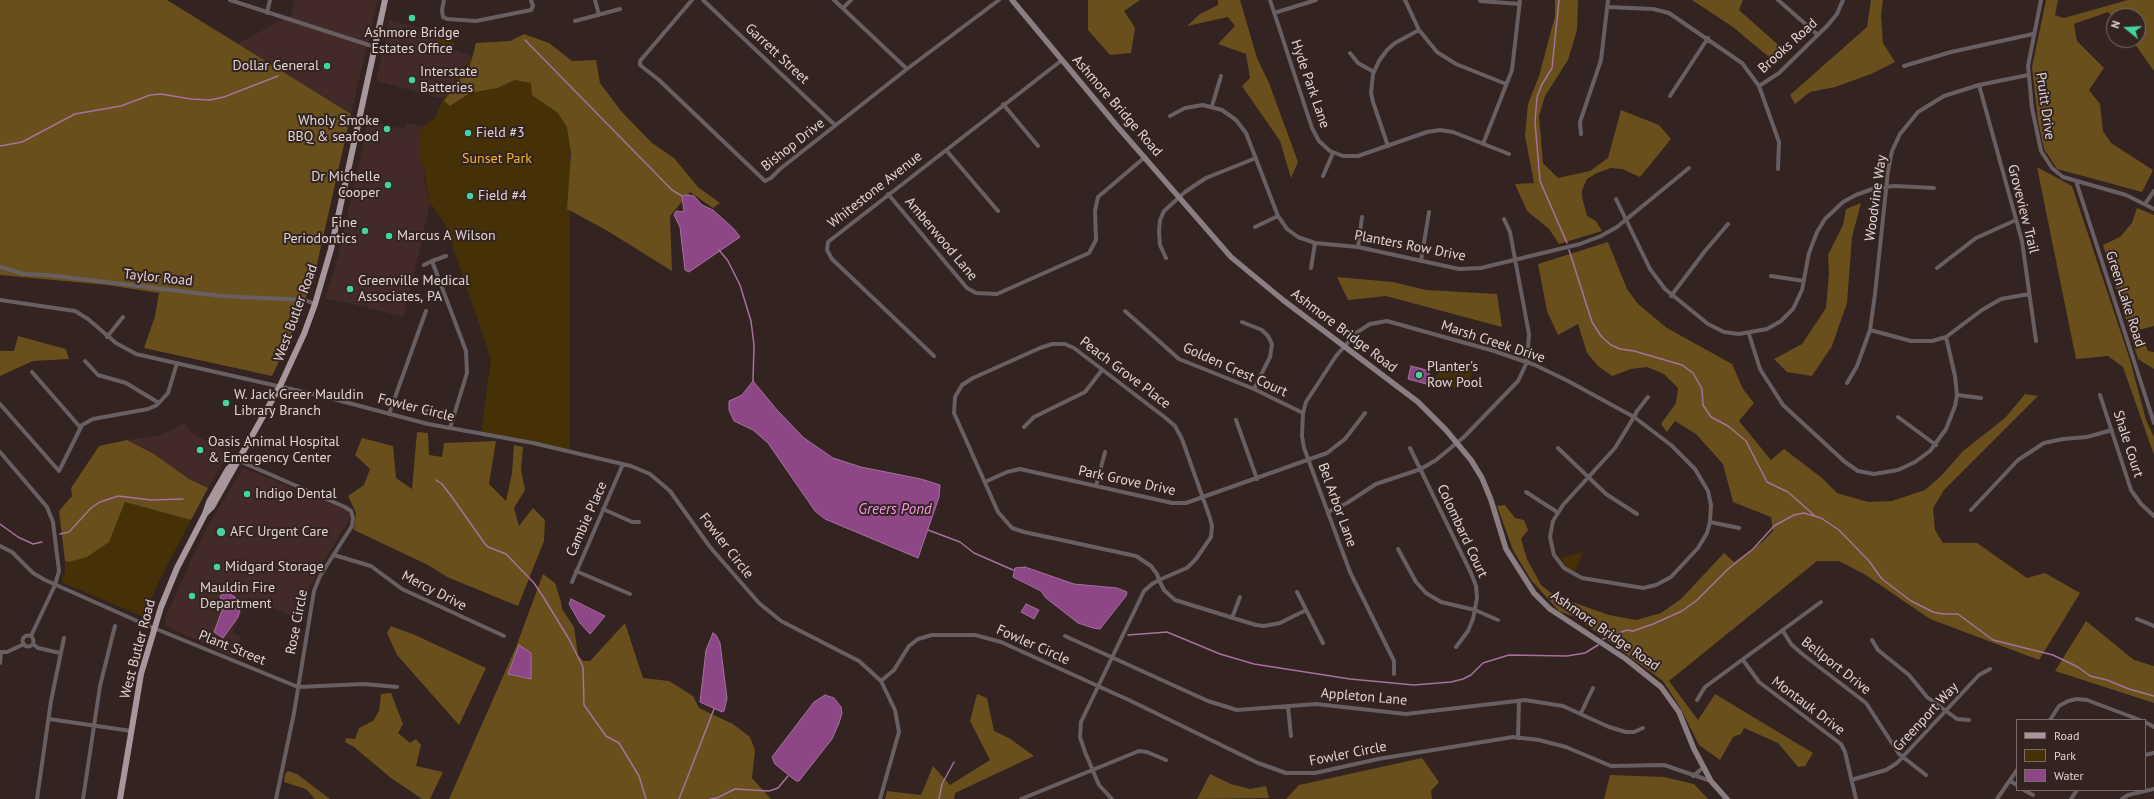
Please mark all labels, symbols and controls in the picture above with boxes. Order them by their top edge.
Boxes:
north arrow [2106,8,2146,48]
marker: Ashmore Bridge Estates Office [407,13,417,23]
street label: Brooks Road [1755,15,1821,77]
text: N [2108,19,2123,30]
street label: Garrett Street [742,20,812,88]
place label: Ashmore Bridge Estates Office [364,25,460,58]
street label: Hyde Park Lane [1287,38,1333,130]
street label: Ashmore Bridge Road [1069,52,1165,160]
place label: Dollar General [232,58,319,74]
marker: Dollar General [322,61,332,71]
place label: Interstate Batteries [420,64,477,96]
street label: Pruitt Drive [2032,71,2058,141]
marker: Interstate Batteries [407,75,417,85]
place label: Wholy Smoke BBQ & seafood [287,113,379,146]
street label: Bishop Drive [758,115,828,175]
marker: Wholy Smoke BBQ & seafood [382,124,392,134]
place label: Field #3 [476,125,525,141]
marker: Field #3 [463,128,473,138]
street label: Whitestone Avenue [825,148,925,232]
park label: Sunset Park [462,151,532,167]
street label: Woodvine Way [1862,154,1890,242]
street label: Groveview Trail [2004,163,2042,255]
place label: Dr Michelle Cooper [311,169,380,202]
marker: Dr Michelle Cooper [383,180,393,190]
place label: Field #4 [478,188,527,204]
marker: Field #4 [465,191,475,201]
street label: Amberwood Lane [901,194,981,284]
place label: Fine Periodontics [283,215,357,248]
marker: Fine Periodontics [360,226,370,236]
street label: Planters Row Drive [1353,227,1467,265]
place label: Marcus A Wilson [397,228,496,244]
marker: Marcus A Wilson [384,231,394,241]
street label: Green Lake Road [2102,249,2148,349]
street label: West Butler Road [271,262,321,364]
street label: Taylor Road [123,266,193,290]
place label: Greenville Medical Associates, PA [358,273,469,306]
marker: Greenville Medical Associates, PA [345,284,355,294]
street label: Ashmore Bridge Road [1288,286,1400,376]
street label: Marsh Creek Drive [1439,317,1547,367]
street label: Peach Grove Place [1076,333,1174,413]
street label: Golden Crest Court [1180,339,1290,401]
place label: Planter's Row Pool [1427,359,1482,392]
marker: Planter's Row Pool [1414,370,1424,380]
place label: W. Jack Greer Mauldin Library Branch [234,387,364,420]
street label: Fowler Circle [376,390,456,426]
marker: W. Jack Greer Mauldin Library Branch [221,398,231,408]
street label: Shale Court [2109,408,2147,480]
place label: Oasis Animal Hospital & Emergency Center [208,434,339,466]
marker: Oasis Animal Hospital & Emergency Center [195,445,205,455]
street label: Bel Arbor Lane [1314,461,1360,549]
street label: Park Grove Drive [1077,462,1177,500]
street label: Cambie Place [563,479,611,559]
street label: Colombard Court [1433,482,1491,580]
place label: Indigo Dental [255,486,336,502]
marker: Indigo Dental [242,489,252,499]
water label: Greers Pond [858,501,932,519]
street label: Fowler Circle [695,510,757,582]
place label: AFC Urgent Care [230,524,328,540]
marker: AFC Urgent Care [215,526,227,538]
place label: Midgard Storage [225,559,324,575]
marker: Midgard Storage [212,562,222,572]
street label: Mercy Drive [399,567,469,615]
place label: Mauldin Fire Department [200,580,275,612]
street label: Ashmore Bridge Road [1548,587,1662,675]
street label: Rose Circle [282,588,312,656]
marker: Mauldin Fire Department [187,591,197,601]
street label: West Butler Road [117,597,159,701]
street label: Fowler Circle [994,621,1072,669]
street label: Plant Street [196,627,268,669]
street label: Bellport Drive [1798,634,1874,698]
street label: Montauk Drive [1768,673,1848,739]
street label: Greenport Way [1890,679,1962,755]
street label: Appleton Lane [1320,685,1408,709]
legend [2016,719,2146,791]
text: Road [2054,728,2079,743]
street label: Fowler Circle [1308,738,1388,770]
text: Park [2054,748,2076,763]
text: Water [2054,768,2084,783]

